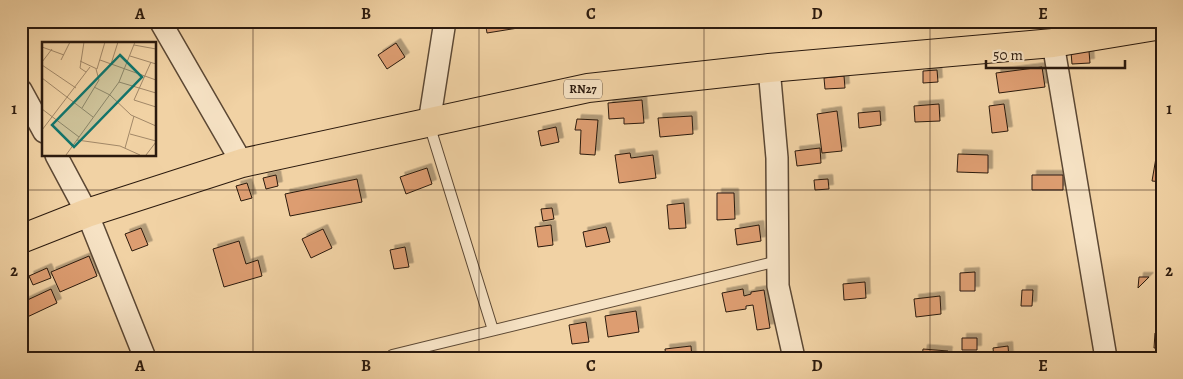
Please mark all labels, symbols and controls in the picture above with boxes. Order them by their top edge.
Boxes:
text: A [134,3,146,25]
text: B [361,3,371,25]
text: C [586,3,596,25]
text: D [811,3,823,25]
text: E [1038,3,1048,25]
scale bar [986,38,1124,70]
inset map [42,42,156,156]
text: 50 m [993,45,1023,65]
road number: RN27 [564,80,602,98]
text: 1 [11,98,17,120]
text: 1 [1166,98,1172,120]
text: 2 [10,260,18,282]
text: 2 [1165,260,1173,282]
text: A [134,355,146,377]
text: B [361,355,371,377]
text: C [586,355,596,377]
text: D [811,355,823,377]
text: E [1038,355,1048,377]

